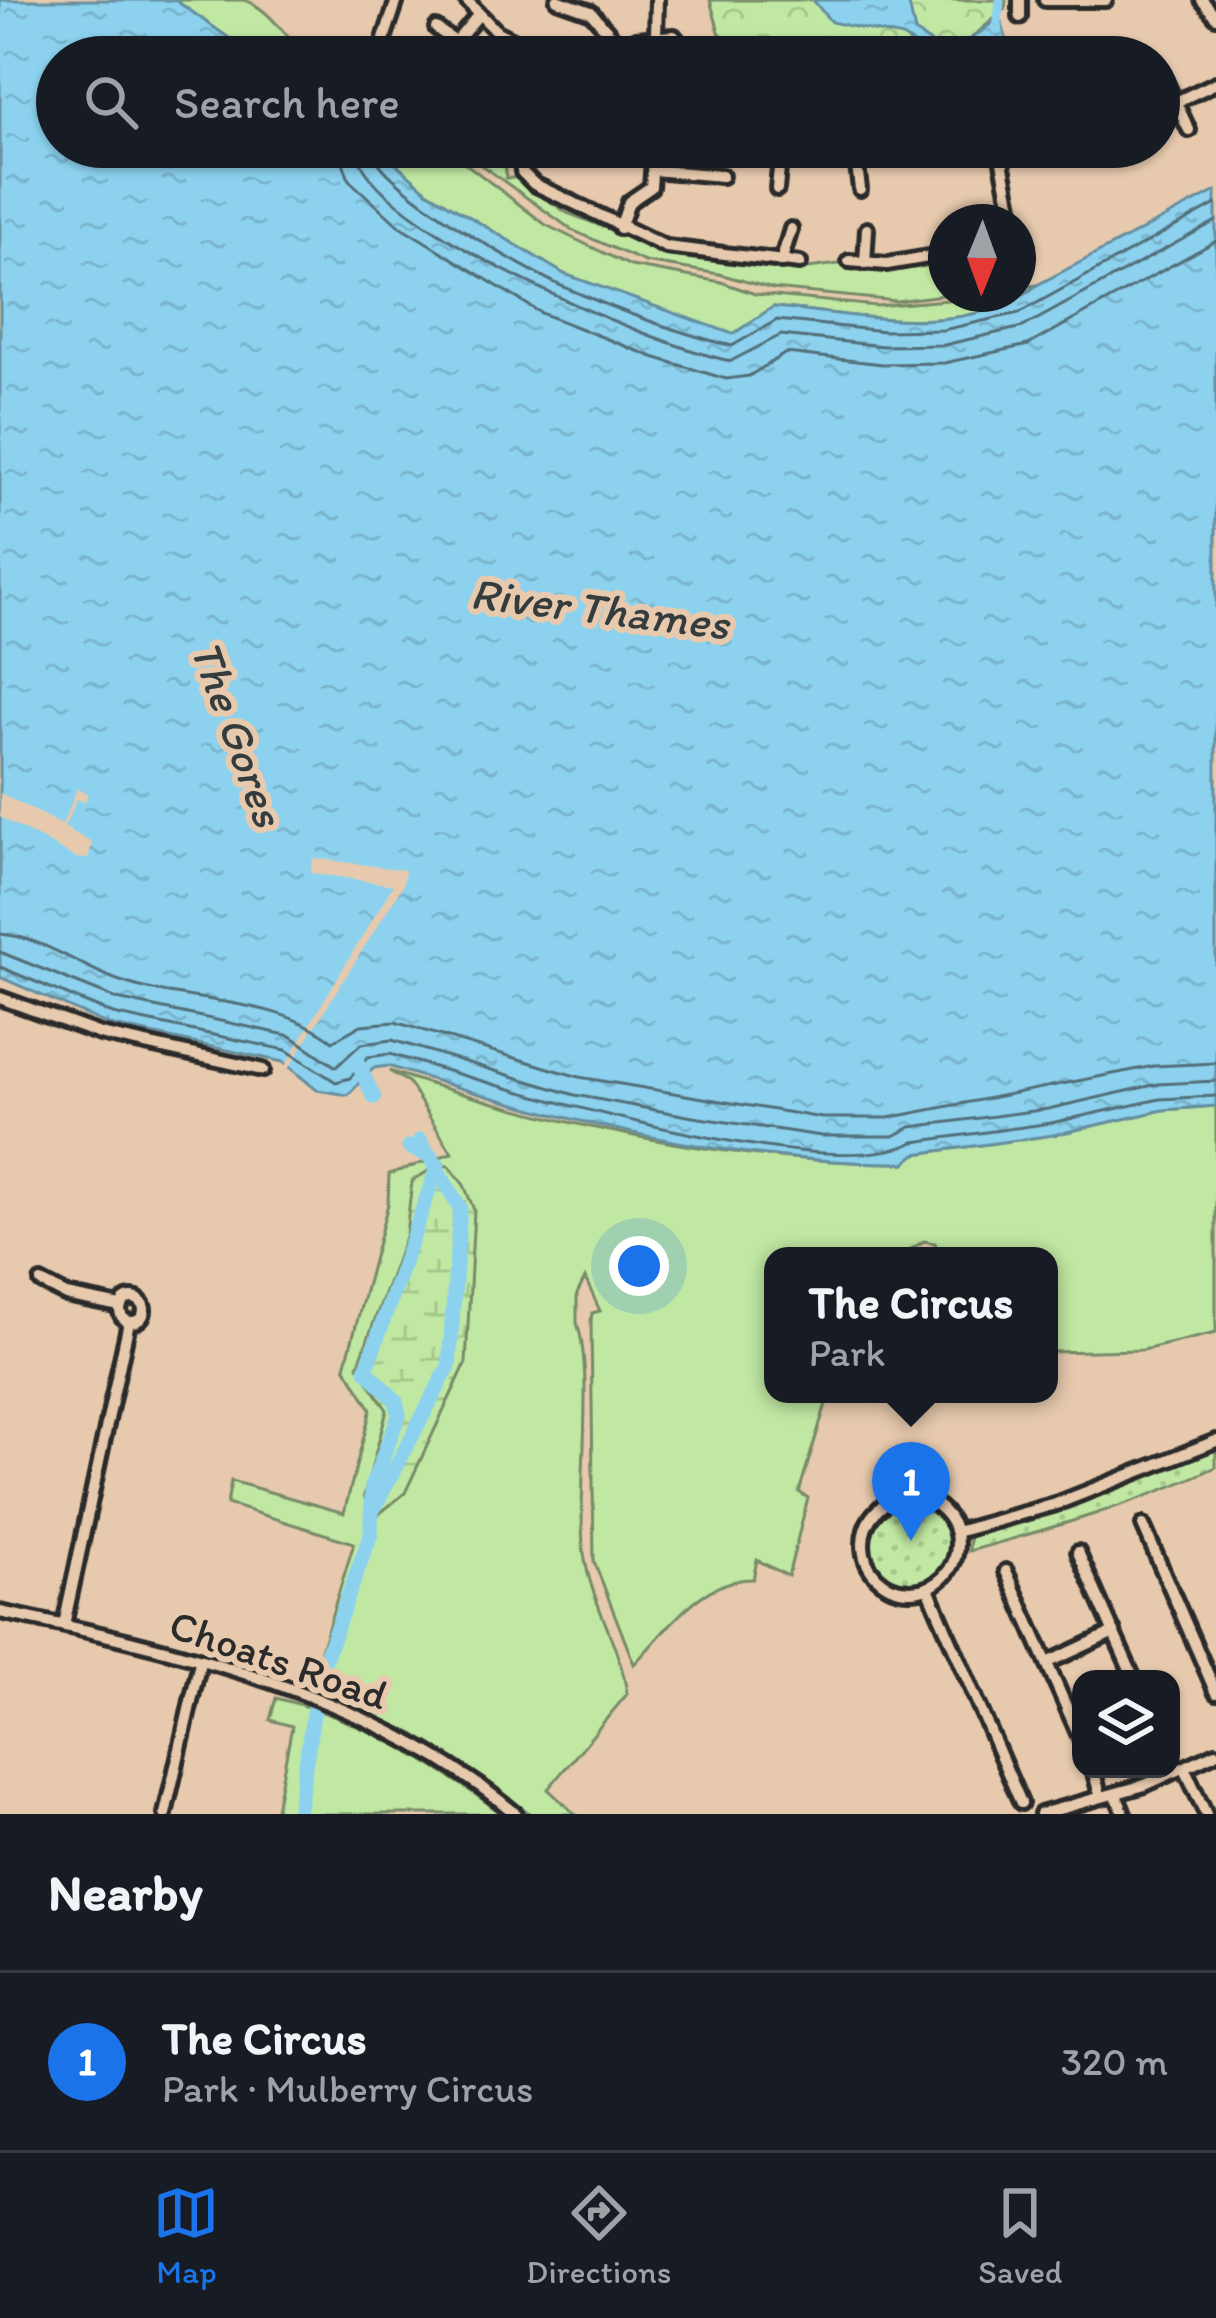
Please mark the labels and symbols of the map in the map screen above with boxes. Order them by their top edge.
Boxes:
north arrow [928,204,1036,312]
water label: River Thames [468,565,734,651]
water label: The Gores [179,633,297,835]
your location [609,1236,669,1296]
pin: 1 [872,1442,950,1541]
street label: Choats Road [163,1598,395,1721]

